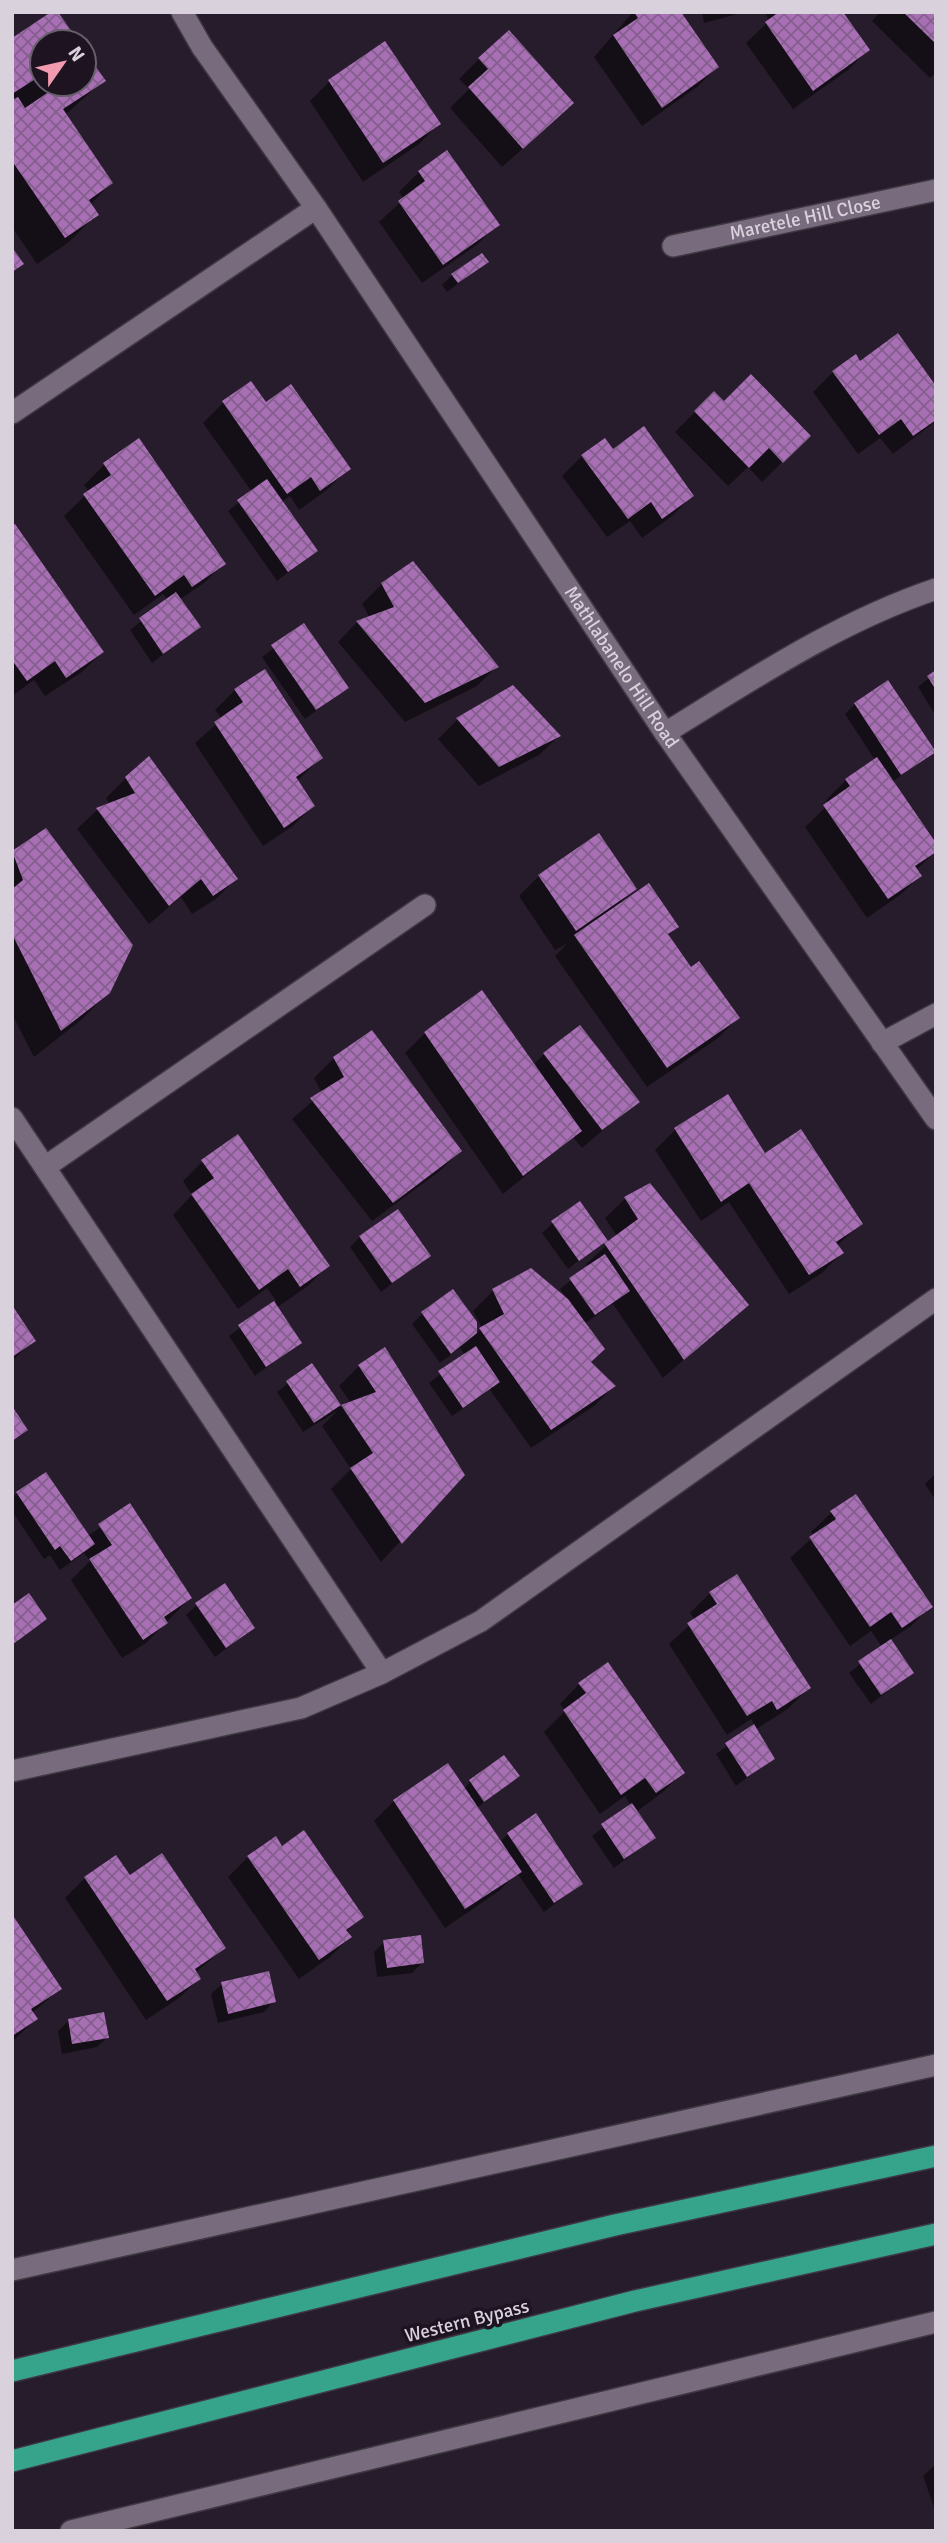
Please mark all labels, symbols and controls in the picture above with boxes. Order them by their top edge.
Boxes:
north arrow [28,28,98,98]
text: N [63,42,90,66]
street label: Maretele Hill Close [727,190,883,246]
street label: Mathlabanelo Hill Road [559,581,684,753]
street label: Western Bypass [402,2294,532,2348]

